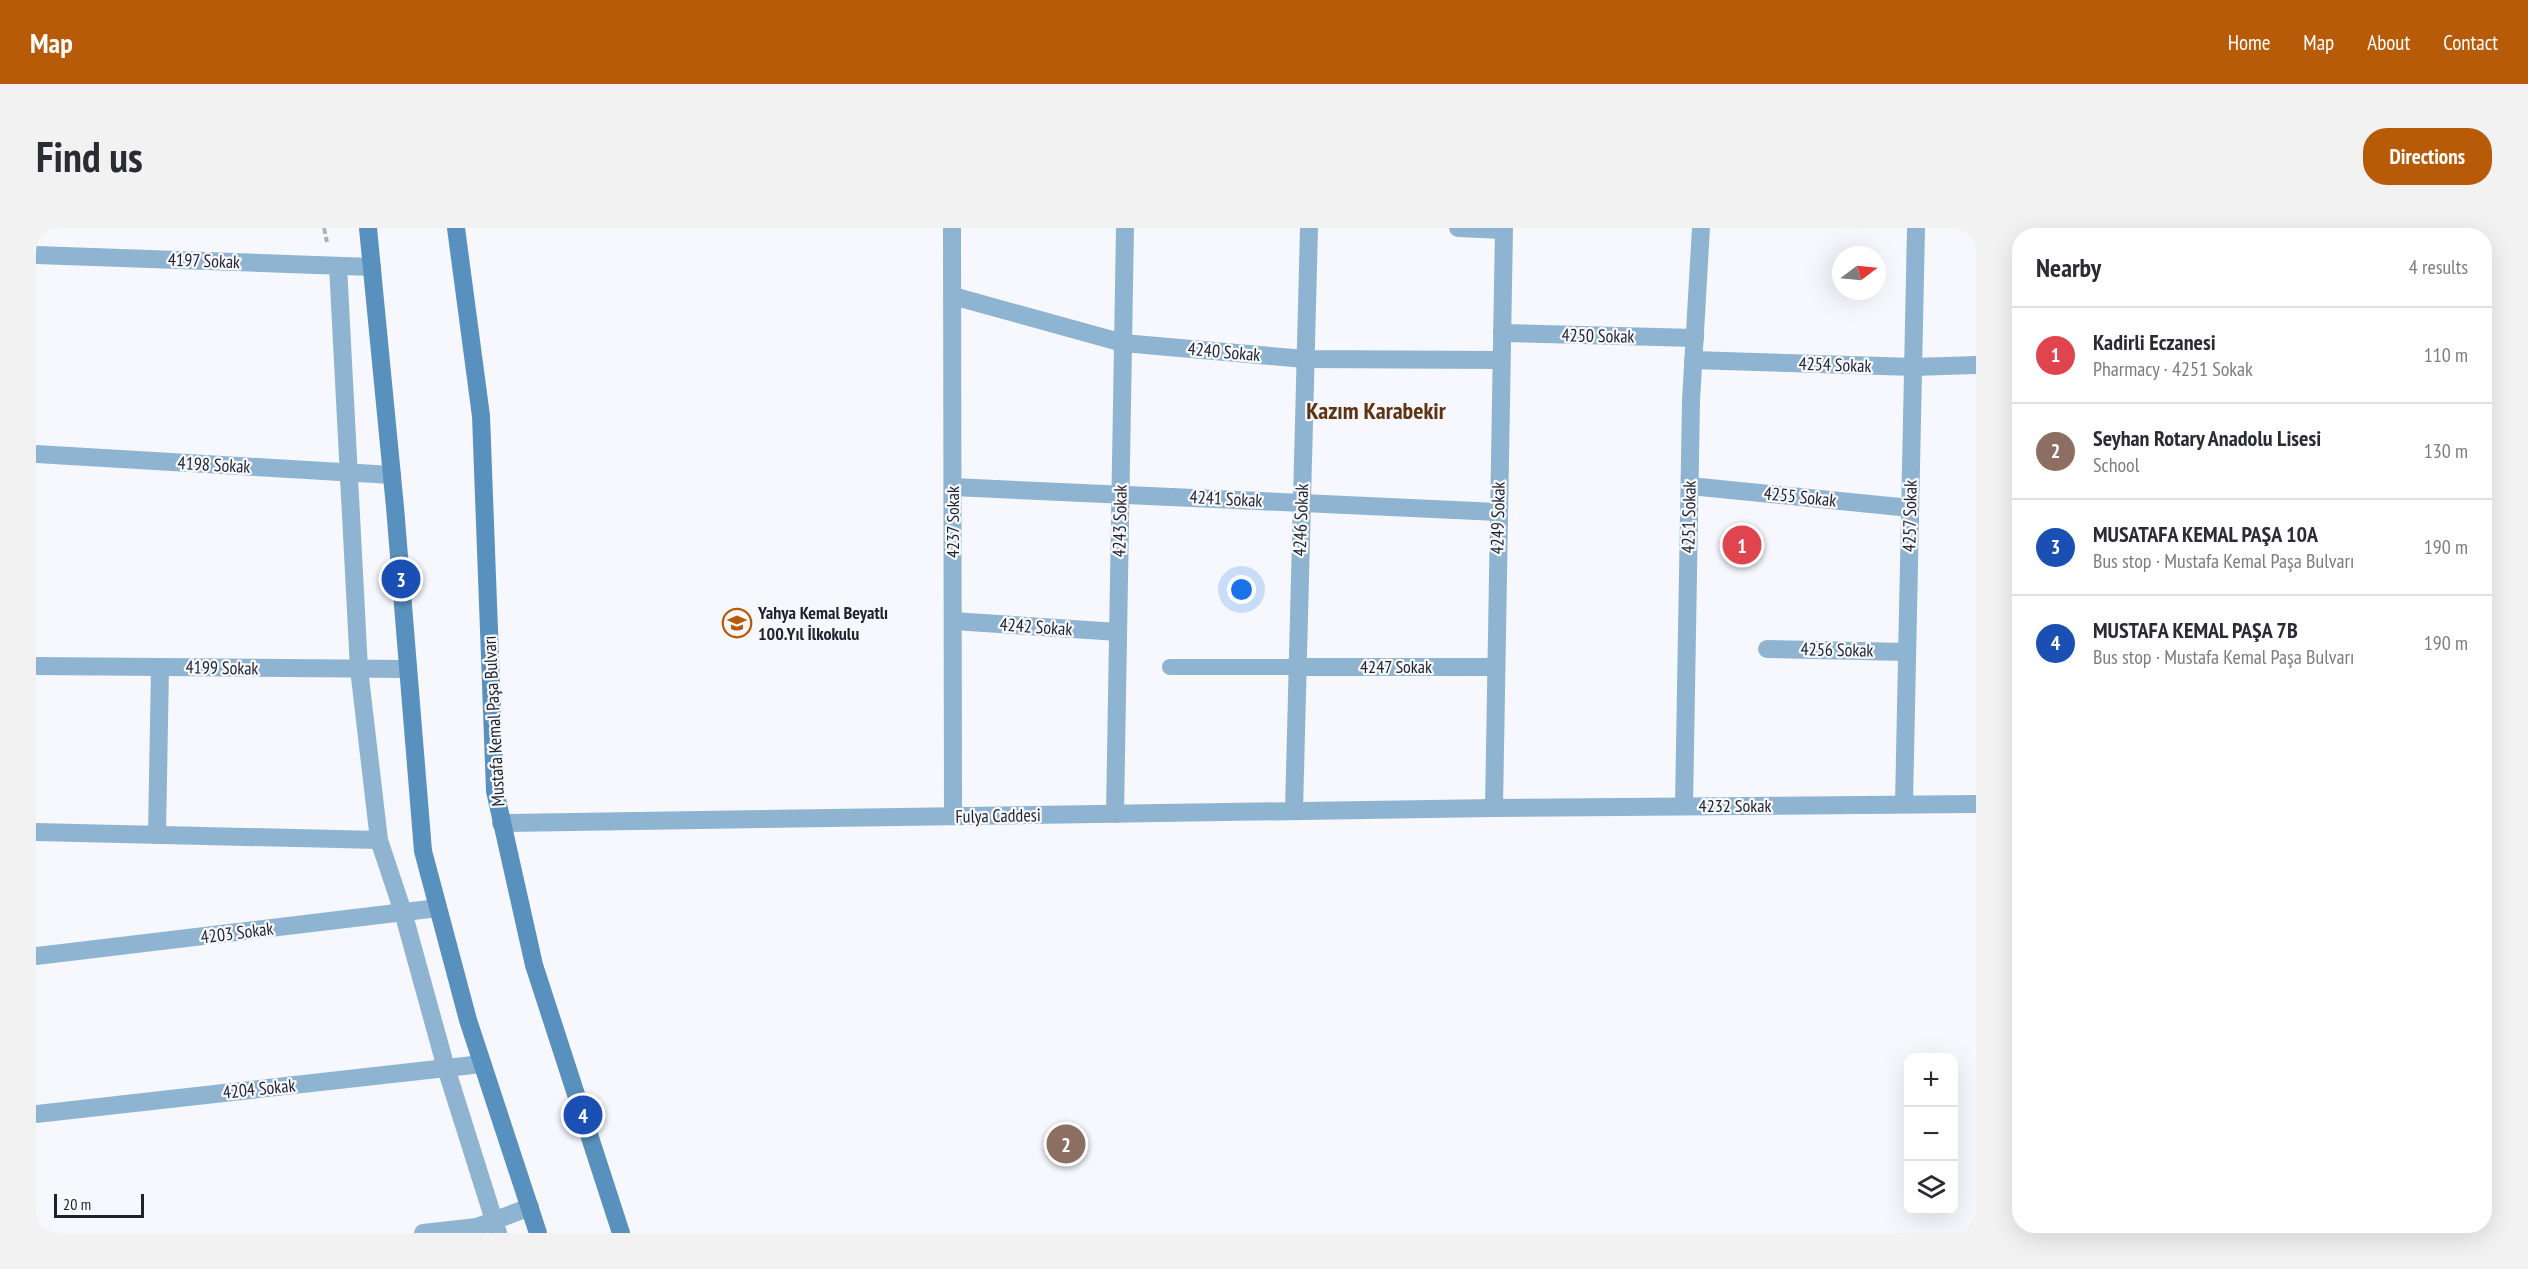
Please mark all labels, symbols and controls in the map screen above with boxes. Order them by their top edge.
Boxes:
text: Map [30,24,73,61]
text: Home [2228,29,2270,56]
text: Map [2303,29,2334,56]
text: About [2367,29,2410,56]
text: Contact [2443,29,2498,56]
button: Directions [2363,128,2492,185]
text: Find us [36,129,143,184]
north arrow [1832,246,1886,300]
street label: 4197 Sokak [168,248,240,273]
text: Nearby [2036,251,2101,284]
text: 4 results [2409,254,2468,280]
street label: 4250 Sokak [1561,323,1635,348]
text: Kadirli Eczanesi [2093,328,2216,356]
street label: 4240 Sokak [1187,337,1261,366]
text: 1 [2051,342,2060,368]
text: 110 m [2424,342,2468,368]
street label: 4254 Sokak [1798,352,1872,377]
text: Pharmacy · 4251 Sokak [2093,356,2253,382]
district label: Kazım Karabekir [1306,395,1447,426]
text: Seyhan Rotary Anadolu Lisesi [2093,424,2321,452]
text: 2 [2051,438,2060,464]
text: 130 m [2424,438,2468,464]
street label: 4198 Sokak [177,451,251,478]
text: School [2093,452,2139,478]
street label: 4251 Sokak [1676,480,1701,554]
street label: 4257 Sokak [1897,480,1922,552]
street label: 4249 Sokak [1485,481,1510,555]
street label: 4255 Sokak [1763,481,1837,512]
street label: 4246 Sokak [1288,483,1313,557]
street label: 4243 Sokak [1107,484,1132,558]
street label: 4241 Sokak [1189,485,1263,512]
street label: 4237 Sokak [941,486,964,558]
text: MUSATAFA KEMAL PAŞA 10A [2093,520,2318,548]
pin: 1 [1722,522,1762,568]
text: 3 [2051,534,2060,560]
text: 190 m [2424,534,2468,560]
text: Bus stop · Mustafa Kemal Paşa Bulvarı [2093,548,2354,574]
pin: 3 [382,556,421,602]
your location [1227,575,1256,604]
place label: Yahya Kemal Beyatlı 100.Yıl İlkokulu [757,601,888,645]
school or university icon: Yahya Kemal Beyatlı 100.Yıl İlkokulu [721,607,753,639]
street label: 4242 Sokak [999,612,1073,641]
text: MUSTAFA KEMAL PAŞA 7B [2093,616,2298,644]
text: 4 [2051,630,2060,656]
text: 190 m [2424,630,2468,656]
street label: Mustafa Kemal Paşa Bulvarı [478,635,509,807]
street label: 4256 Sokak [1800,637,1874,662]
text: Bus stop · Mustafa Kemal Paşa Bulvarı [2093,644,2354,670]
street label: 4199 Sokak [185,655,259,680]
street label: 4247 Sokak [1360,655,1432,678]
street label: 4232 Sokak [1699,794,1771,817]
street label: Fulya Caddesi [955,803,1041,828]
street label: 4203 Sokak [199,917,275,948]
map controls [1904,1053,1958,1215]
button: + [1904,1053,1958,1107]
street label: 4204 Sokak [222,1073,296,1104]
pin: 4 [564,1092,602,1138]
button: − [1904,1107,1958,1161]
pin: 2 [1046,1122,1086,1166]
button: layers [1904,1161,1958,1215]
scale bar [54,1191,144,1218]
text: 20 m [63,1194,91,1214]

